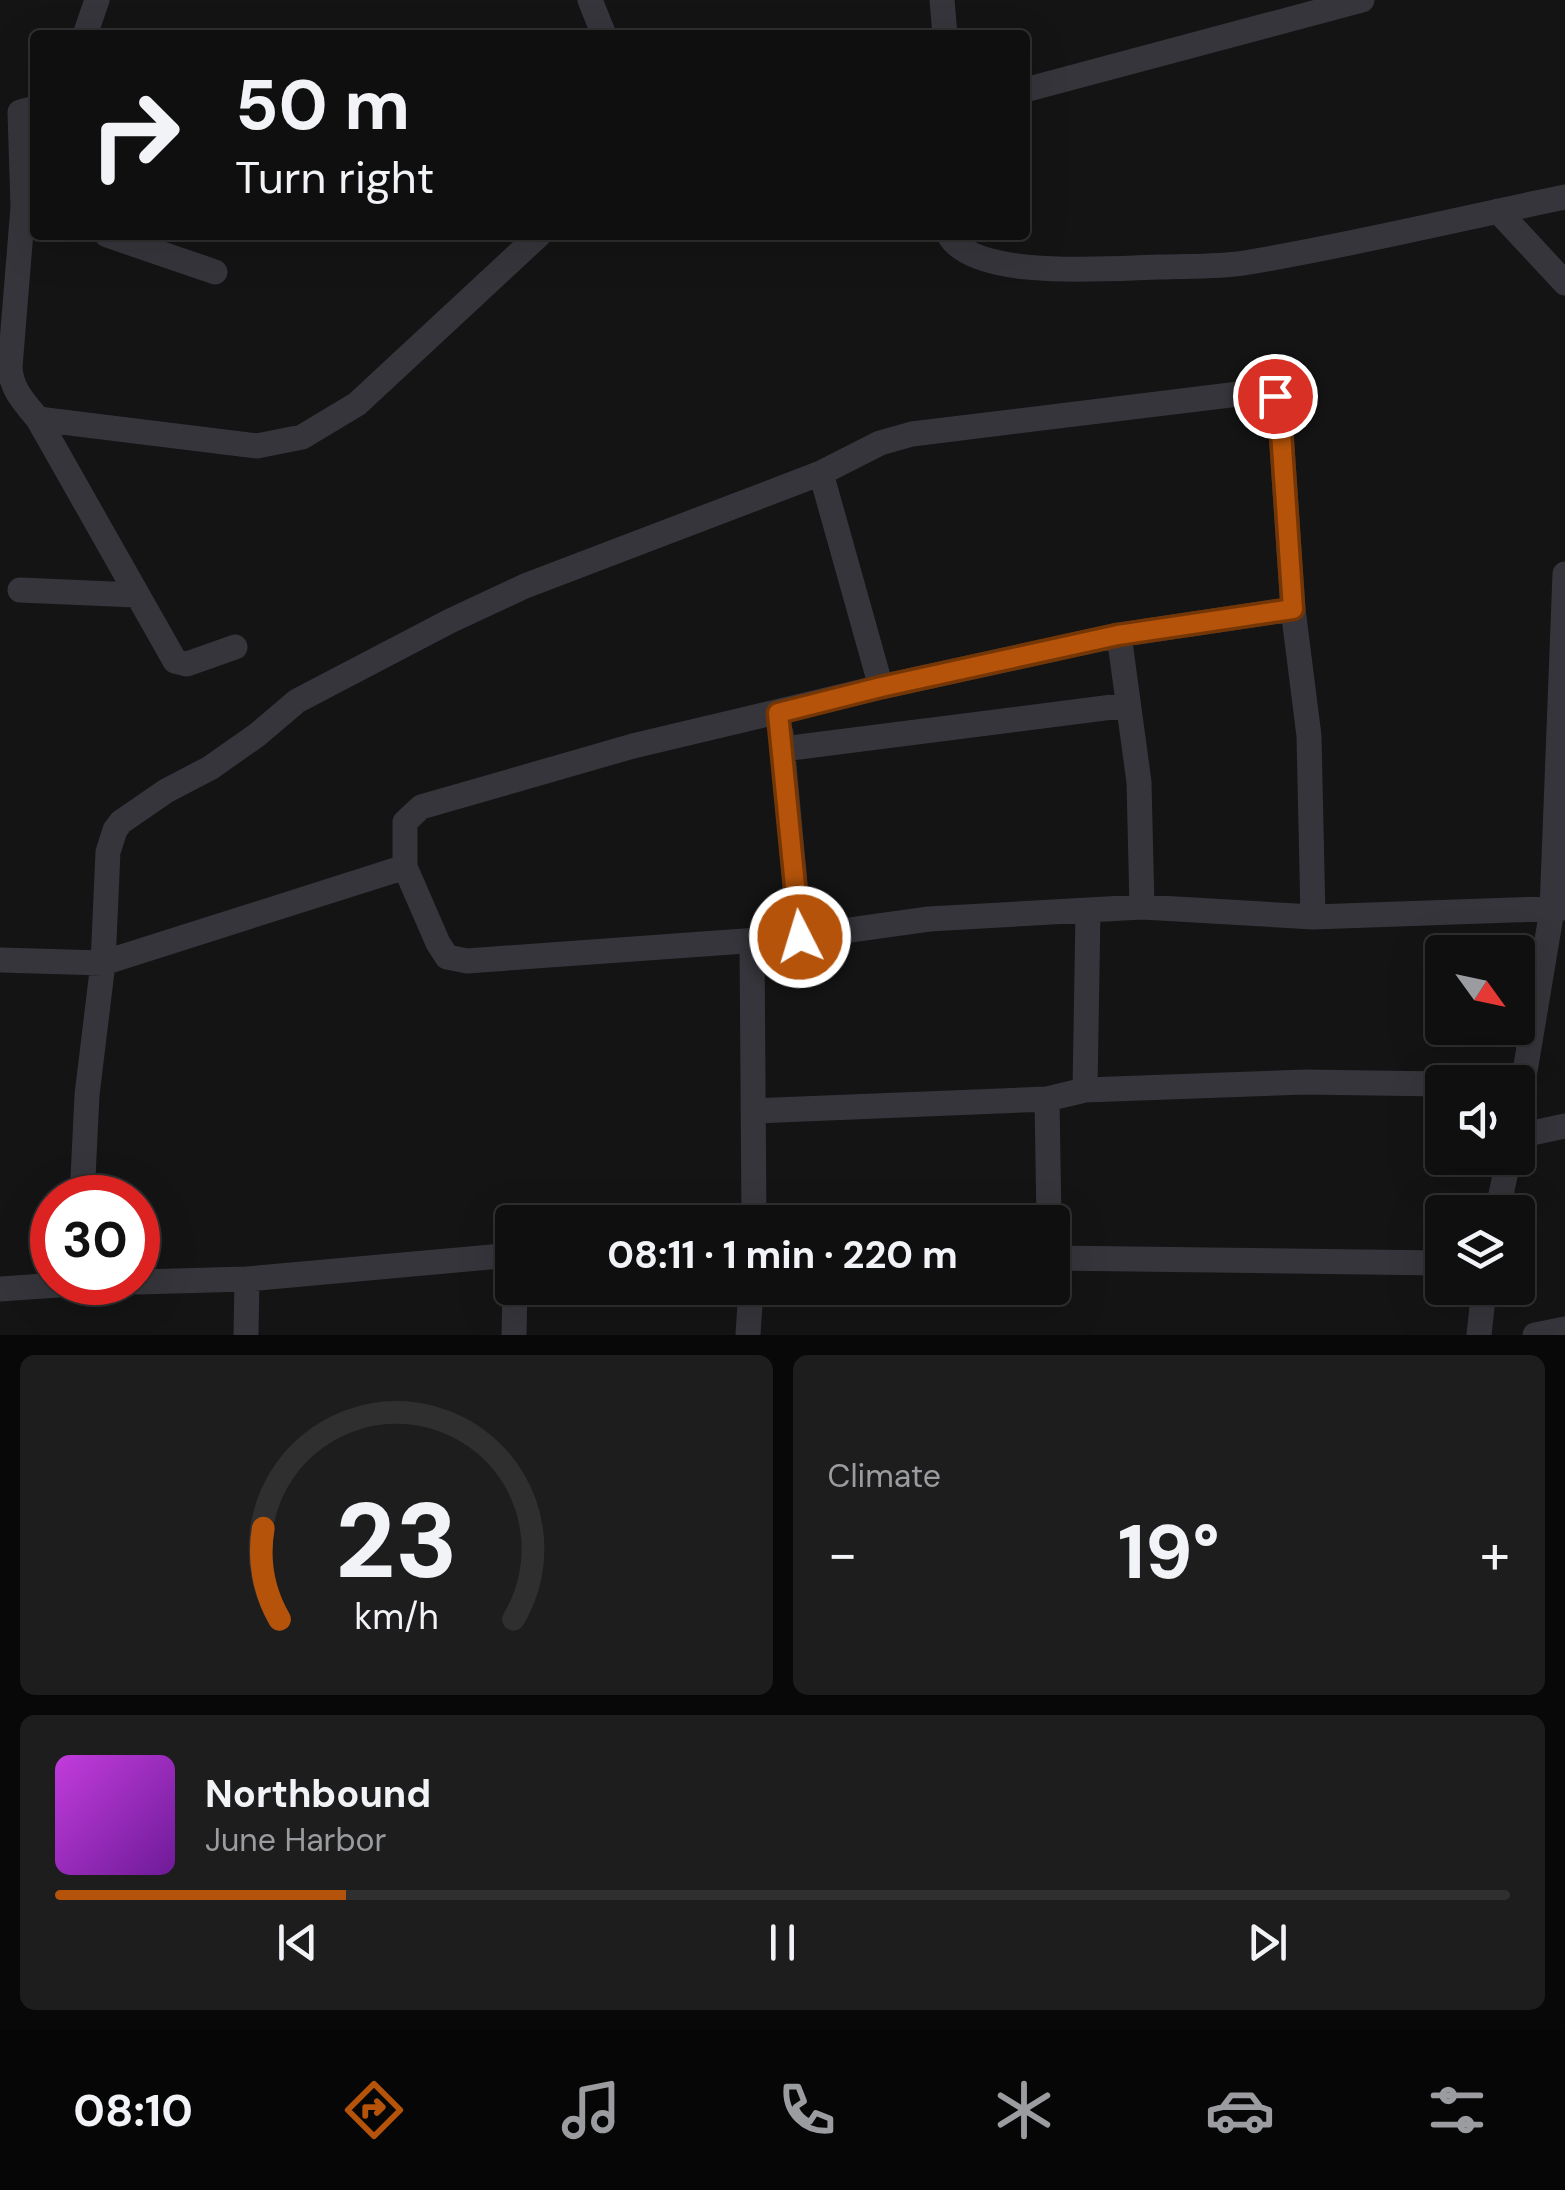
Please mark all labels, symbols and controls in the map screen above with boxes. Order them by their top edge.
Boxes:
text: 50 m [235,60,410,151]
icon: right [70,70,200,200]
text: Turn right [235,148,434,207]
pin [1233,354,1318,439]
icon: arrive [1248,369,1303,424]
position arrow [748,885,852,989]
north arrow [1425,935,1535,1045]
map controls [1425,935,1535,1305]
button: sound [1425,1065,1535,1175]
speed limit sign: 30 [30,1175,160,1305]
button: layers [1425,1195,1535,1305]
text: 08:11 · 1 min · 220 m [607,1230,958,1280]
text: Climate [828,1455,941,1497]
text: 23 [335,1474,458,1609]
text: 19° [1118,1504,1220,1601]
text: − [828,1518,858,1590]
text: + [1480,1518,1510,1590]
text: km/h [354,1594,438,1640]
text: Northbound [205,1769,431,1819]
text: June Harbor [205,1819,386,1861]
icon: previous [270,1915,325,1970]
icon: pause [755,1915,810,1970]
icon: next [1240,1915,1295,1970]
icon: directions [339,2075,409,2145]
icon: music [556,2075,626,2145]
icon: phone [772,2075,842,2145]
icon: climate [989,2075,1059,2145]
icon: car [1205,2075,1275,2145]
icon: filters [1422,2075,1492,2145]
text: 08:10 [73,2081,193,2140]

